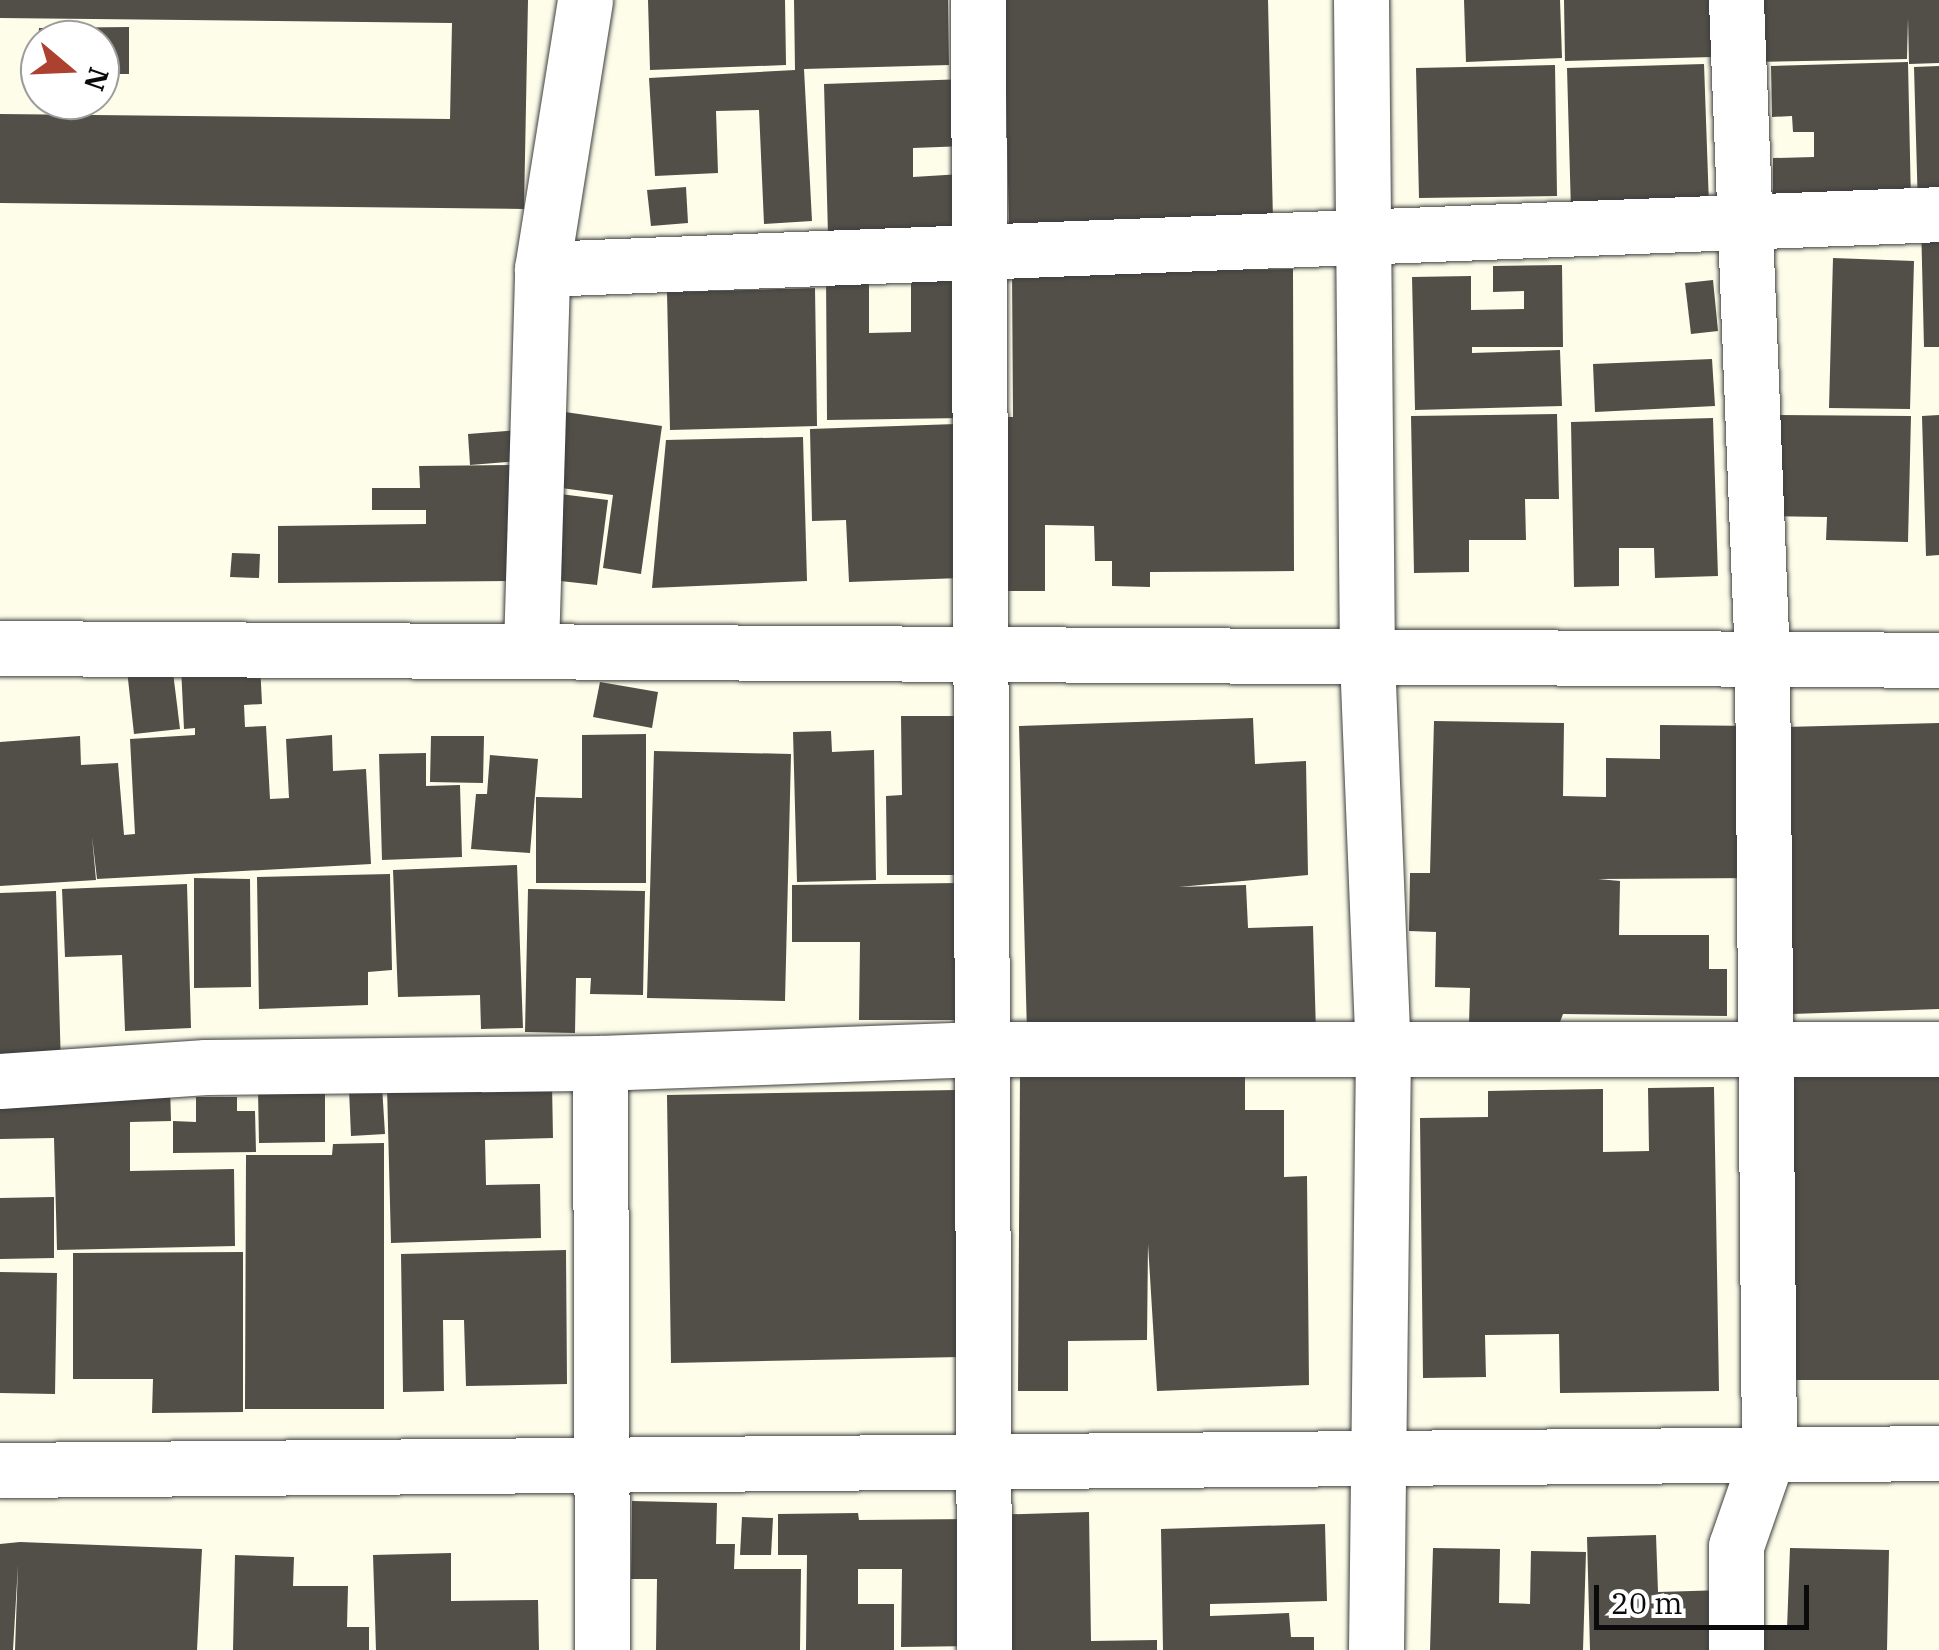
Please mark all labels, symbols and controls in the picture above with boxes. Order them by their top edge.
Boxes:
north arrow [20,20,120,120]
text: N [76,63,118,96]
scale bar [1599,1565,1814,1627]
text: 20 m [1611,1583,1683,1622]

